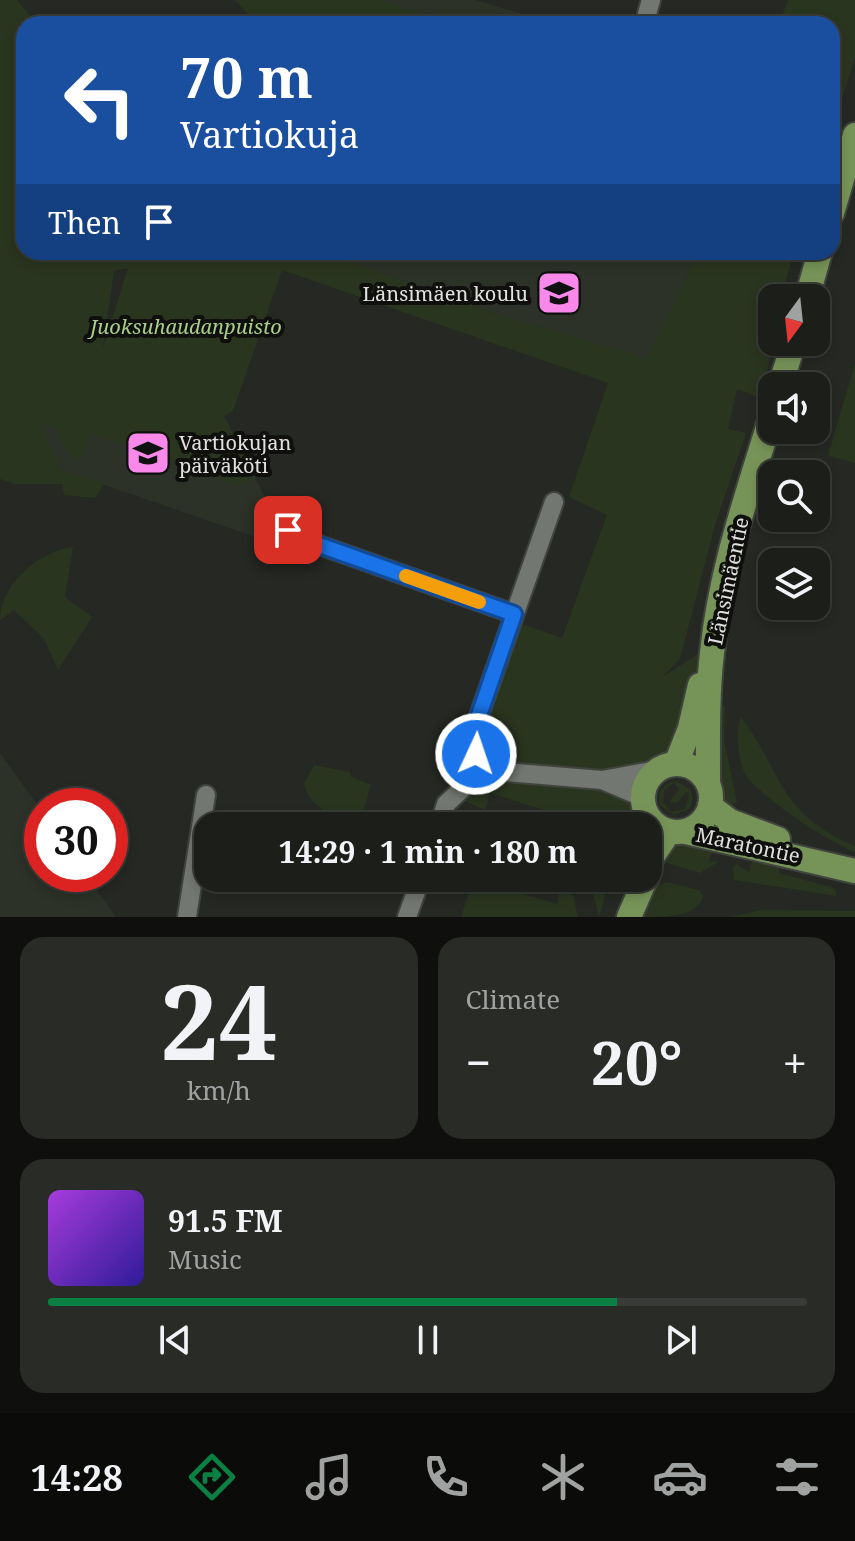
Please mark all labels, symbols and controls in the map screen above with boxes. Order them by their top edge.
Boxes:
text: 70 m [180,38,313,114]
icon: left [48,48,152,152]
text: Vartiokuja [180,110,359,159]
icon: arrive [137,200,181,244]
text: Then [48,202,121,243]
school or university icon: Länsimäen koulu [535,269,583,317]
place label: Länsimäen koulu [363,280,528,307]
north arrow [758,284,830,356]
map controls [758,284,830,620]
park label: Juoksuhaudanpuisto [86,313,282,340]
button: sound [758,372,830,444]
school or university icon: Vartiokujan päiväköti [124,429,172,477]
place label: Vartiokujan päiväköti [179,429,292,479]
button: search [758,460,830,532]
pin [254,496,322,564]
icon: arrive [266,508,310,552]
street label: Länsimäentie [701,515,755,647]
button: layers [758,548,830,620]
position arrow [434,712,518,796]
speed limit sign: 30 [24,788,128,892]
street label: Maratontie [693,821,803,869]
text: 14:29 · 1 min · 180 m [279,831,577,872]
text: 24 [160,949,278,1090]
text: Climate [466,981,560,1017]
text: 20° [591,1021,683,1103]
text: − [466,1032,491,1092]
text: + [782,1032,807,1092]
text: km/h [187,1072,251,1108]
text: 91.5 FM [168,1200,283,1241]
text: Music [168,1241,242,1277]
icon: previous [153,1318,197,1362]
icon: pause [406,1318,450,1362]
icon: next [659,1318,703,1362]
icon: directions [184,1449,240,1505]
icon: music [301,1449,357,1505]
icon: phone [418,1449,474,1505]
icon: climate [535,1449,591,1505]
icon: car [652,1449,708,1505]
icon: filters [769,1449,825,1505]
text: 14:28 [30,1453,123,1502]

